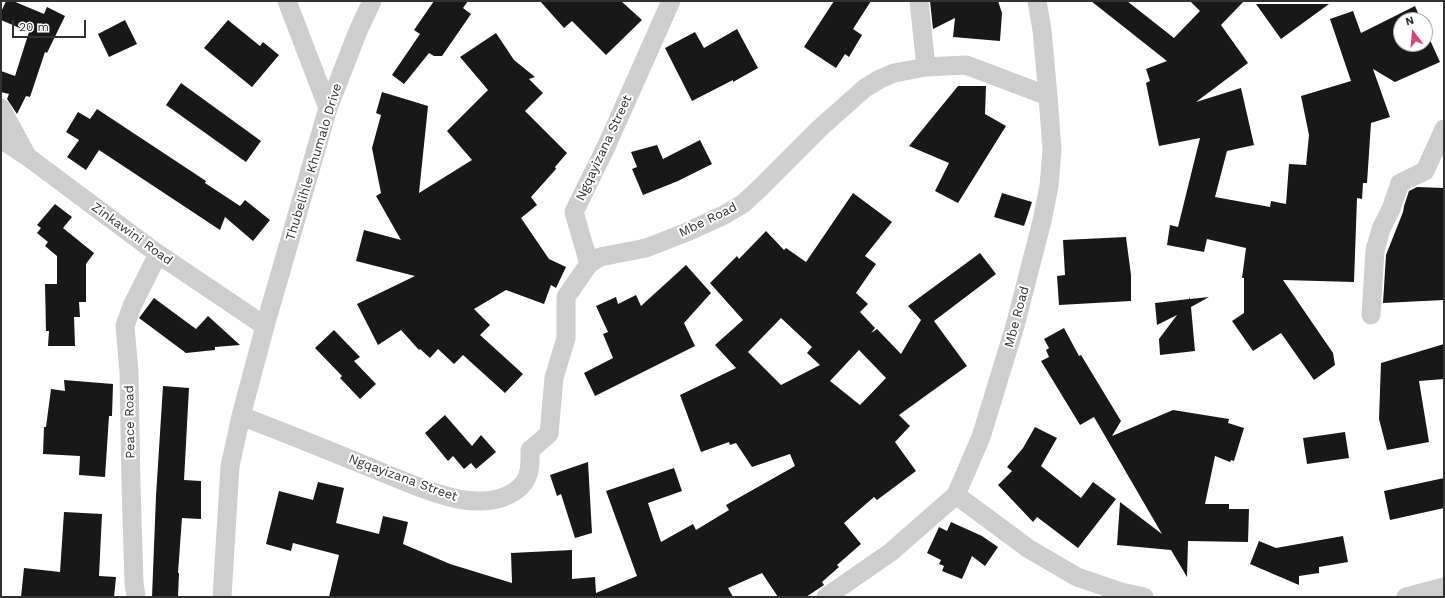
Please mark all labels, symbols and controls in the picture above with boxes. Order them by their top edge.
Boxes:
scale bar [14,12,88,38]
north arrow [1393,12,1433,52]
text: N [1404,14,1416,28]
text: 20 m [19,20,49,34]
street label: Thubelihle Khumalo Drive [283,81,345,243]
street label: Ngqayizana Street [573,93,635,203]
street label: Zinkawini Road [89,199,175,269]
street label: Mbe Road [676,199,740,241]
street label: Mbe Road [1001,285,1033,349]
street label: Peace Road [122,385,138,459]
street label: Ngqayizana Street [346,451,460,505]

